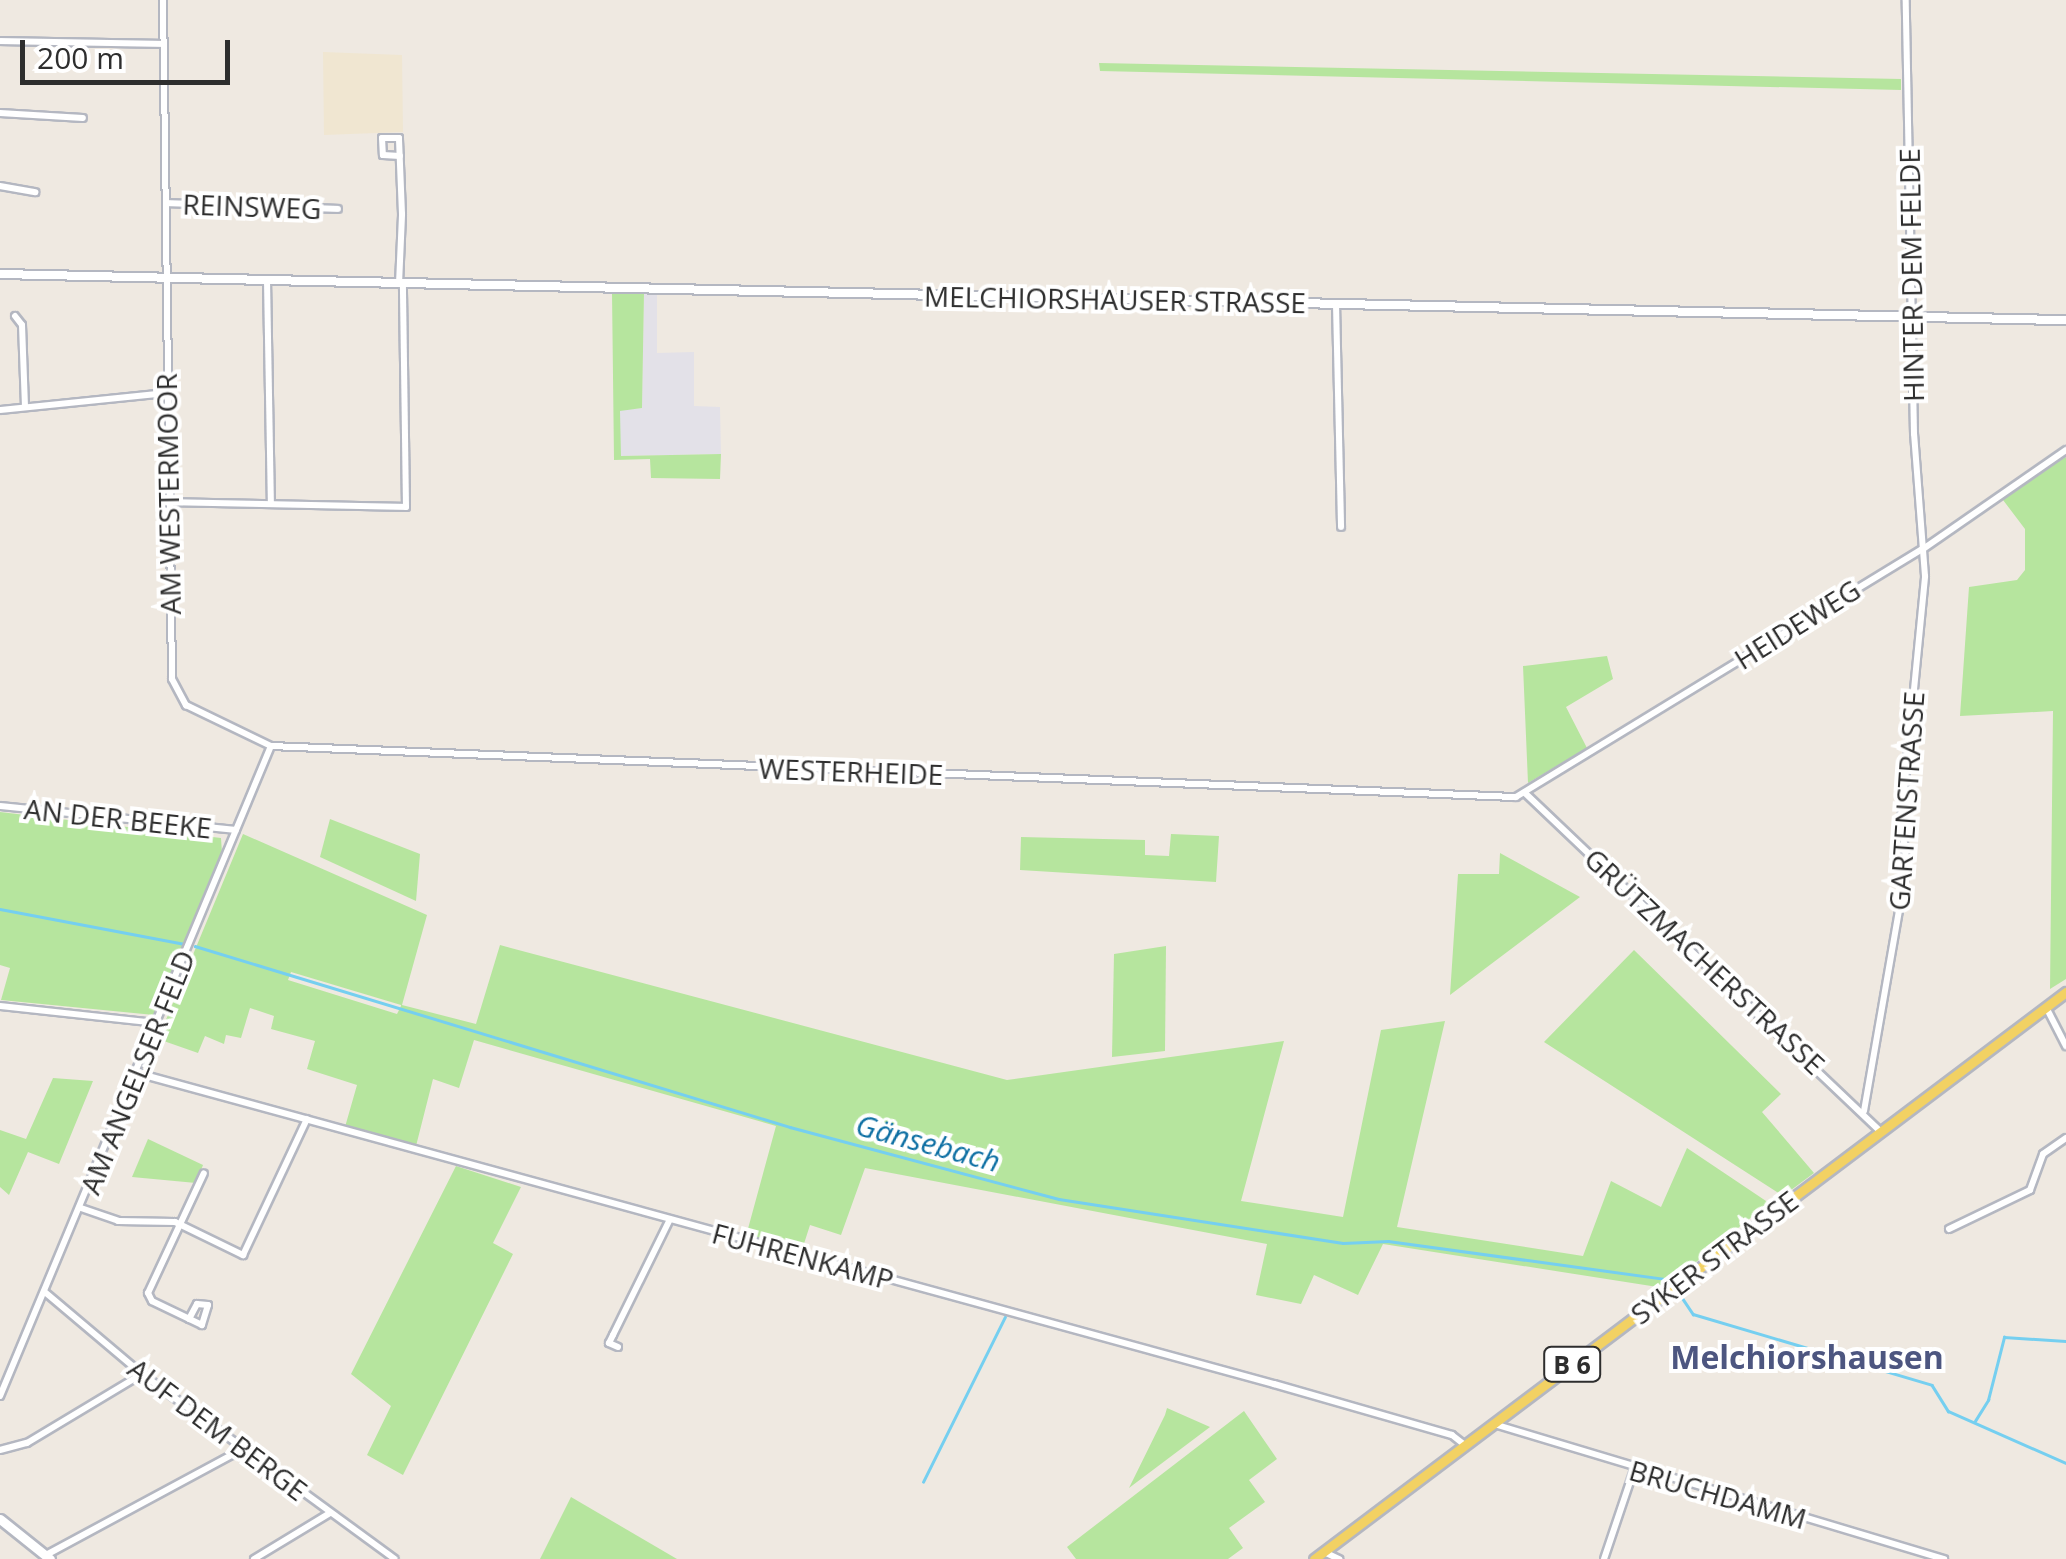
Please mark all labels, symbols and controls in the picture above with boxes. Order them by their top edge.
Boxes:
scale bar [25,20,235,82]
text: 200 m [37,37,124,78]
street label: HINTER DEM FELDE [1892,148,1930,402]
street label: REINSWEG [182,187,322,225]
street label: MELCHIORSHAUSER STRASSE [924,279,1306,319]
street label: AM WESTERMOOR [149,373,187,615]
street label: HEIDEWEG [1728,572,1866,676]
street label: GARTENSTRASSE [1882,690,1930,912]
street label: WESTERHEIDE [758,751,944,791]
street label: AN DER BEEKE [23,791,213,845]
street label: GRÜTZMACHERSTRASSE [1578,841,1832,1081]
street label: AM ANGELSER FELD [73,945,201,1199]
water label: Gänsebach [852,1107,1004,1179]
street label: SYKER STRASSE [1624,1183,1804,1331]
street label: FUHRENKAMP [709,1216,897,1296]
district label: Melchiorshausen [1670,1338,1944,1376]
road number: B 6 [1542,1344,1602,1384]
street label: AUF DEM BERGE [122,1351,314,1507]
street label: BRUCHDAMM [1626,1453,1810,1535]

